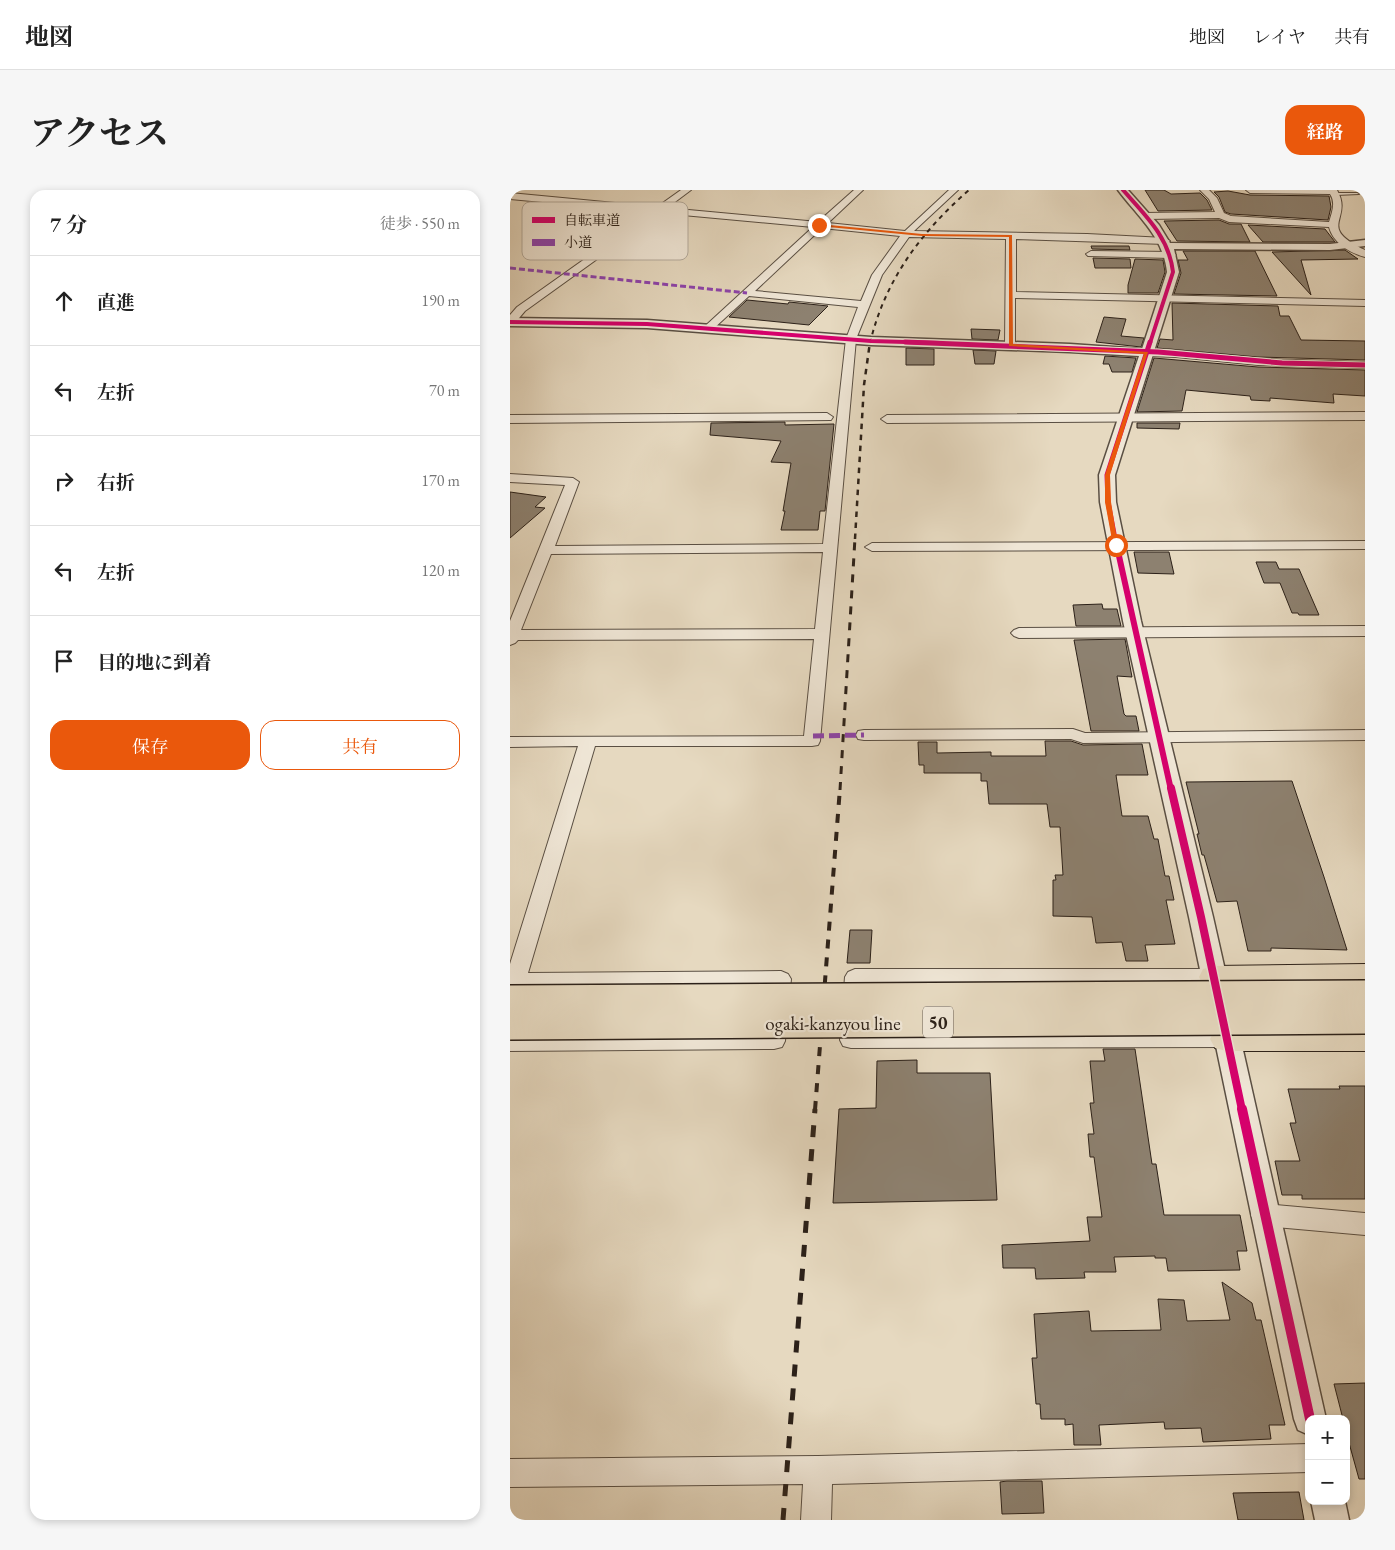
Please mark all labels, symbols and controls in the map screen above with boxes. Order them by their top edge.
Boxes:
text: 地図 [25,21,73,52]
text: 地図 [1189,25,1225,48]
text: レイヤ [1253,25,1306,48]
text: 共有 [1334,25,1370,48]
button: 経路 [1285,105,1365,155]
text: アクセス [30,110,169,155]
legend [522,202,688,260]
text: 7 分 [50,211,87,238]
text: 自転車道 [564,211,620,229]
text: 徒歩 · 550 m [380,213,460,234]
route end [808,214,831,237]
text: 小道 [564,233,592,251]
icon: ahead [50,287,78,315]
text: 直進 [97,290,135,315]
text: 190 m [421,290,460,311]
icon: left [50,377,78,405]
text: 左折 [97,380,135,405]
text: 70 m [429,380,460,401]
icon: right [50,467,78,495]
text: 右折 [97,470,135,495]
text: 170 m [421,470,460,491]
route start [1105,534,1128,557]
icon: left [50,557,78,585]
text: 左折 [97,560,135,585]
text: 120 m [421,560,460,581]
icon: arrive [50,647,78,675]
text: 目的地に到着 [97,650,211,675]
button: 保存 [50,720,250,770]
button: 共有 [260,720,460,770]
road number: 50 [923,1006,953,1038]
street label: ogaki-kanzyou line [765,1011,901,1036]
map controls [1305,1415,1350,1505]
button: + [1305,1415,1350,1460]
button: − [1305,1460,1350,1505]

